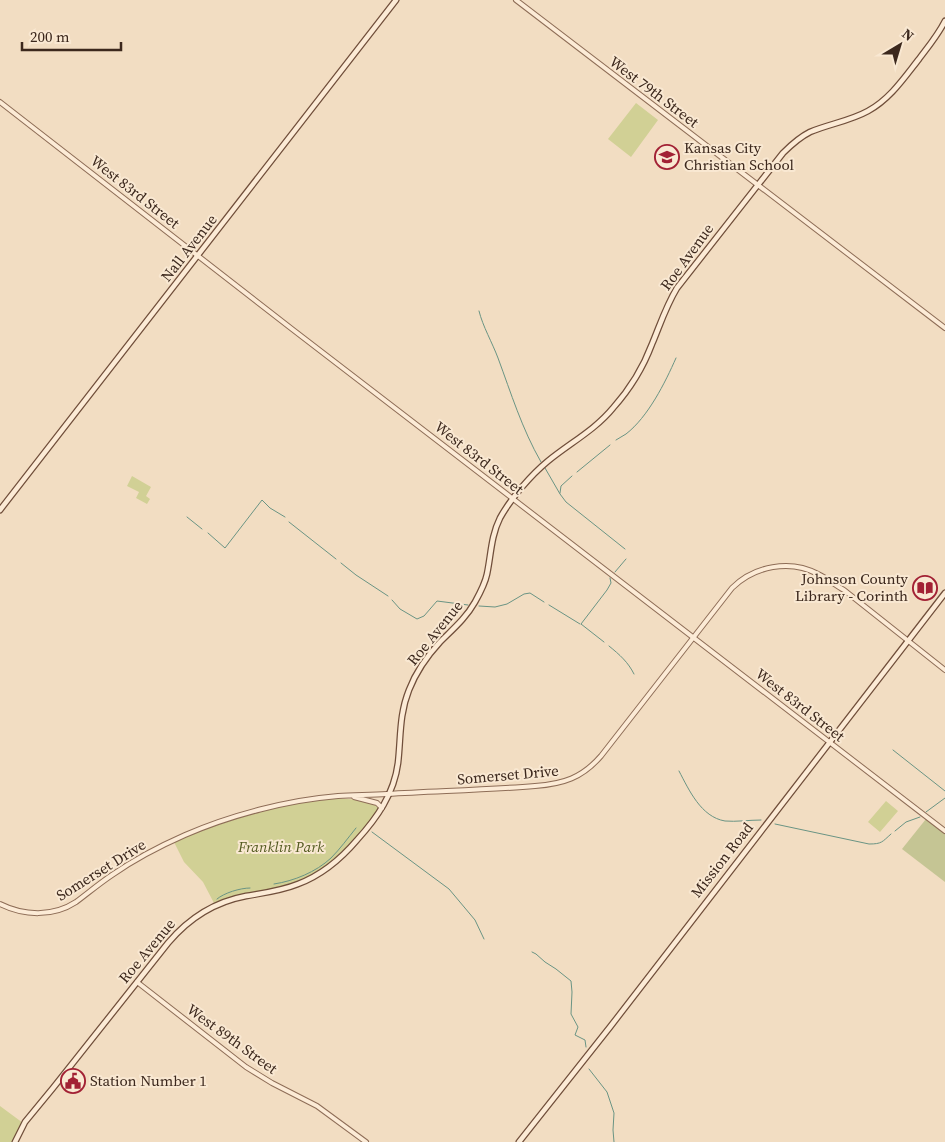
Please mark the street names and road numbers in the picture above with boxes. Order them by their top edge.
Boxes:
street label: West 79th Street [605,51,703,132]
street label: West 83rd Street [86,150,184,233]
street label: Nall Avenue [156,209,222,286]
street label: Roe Avenue [655,219,718,295]
street label: West 83rd Street [430,416,528,499]
street label: Roe Avenue [402,595,468,670]
street label: West 83rd Street [751,663,849,746]
street label: Somerset Drive [456,760,560,789]
street label: Mission Road [686,817,758,902]
street label: Somerset Drive [52,833,150,906]
street label: Roe Avenue [113,914,180,987]
street label: West 89th Street [183,999,282,1079]

